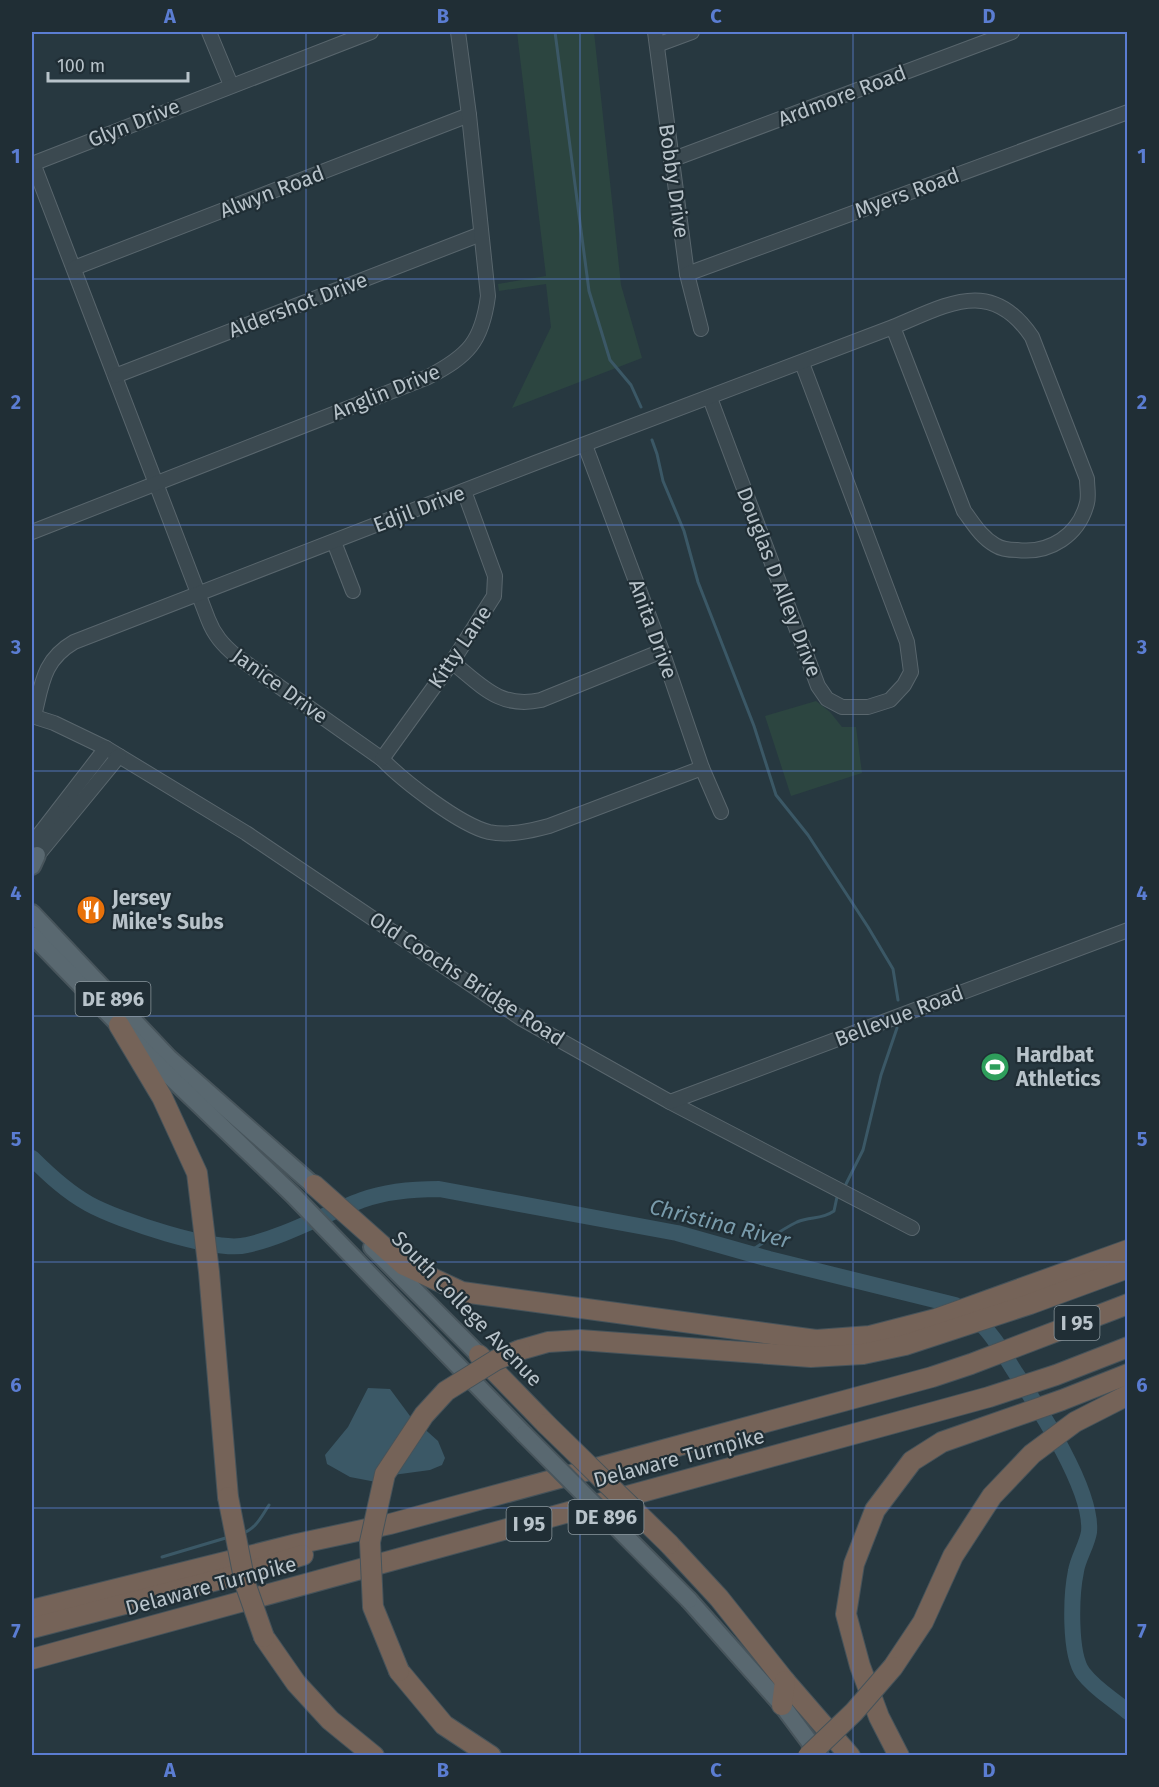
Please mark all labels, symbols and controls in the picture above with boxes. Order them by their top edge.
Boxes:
text: A [163,4,177,28]
text: B [437,4,449,28]
text: C [710,4,722,28]
text: D [982,4,996,28]
scale bar [48,45,188,83]
text: 100 m [57,55,105,77]
street label: Ardmore Road [774,60,910,132]
street label: Glyn Drive [84,93,184,153]
street label: Bobby Drive [653,122,695,240]
text: 1 [11,144,21,168]
text: 1 [1137,144,1147,168]
street label: Alwyn Road [216,160,328,224]
street label: Myers Road [851,162,963,224]
street label: Aldershot Drive [225,267,371,343]
street label: Anglin Drive [328,359,444,425]
text: 2 [11,390,21,414]
text: 2 [1137,390,1147,414]
street label: Edjil Drive [369,480,469,538]
street label: Douglas D Alley Drive [731,483,827,681]
street label: Anita Drive [623,576,683,682]
street label: Kitty Lane [423,600,497,694]
text: 3 [10,635,21,659]
text: 3 [1136,635,1147,659]
street label: Janice Drive [227,643,333,729]
text: 4 [10,881,22,905]
text: 4 [1136,881,1148,905]
place label: Jersey Mike's Subs [111,885,224,935]
restaurant icon: Jersey Mike's Subs [75,894,107,926]
street label: Old Coochs Bridge Road [364,906,570,1052]
street label: Bellevue Road [831,980,967,1052]
road number: DE 896 [76,982,150,1016]
place label: Hardbat Athletics [1015,1042,1101,1092]
sports icon: Hardbat Athletics [979,1051,1011,1083]
text: 5 [11,1127,22,1151]
text: 5 [1137,1127,1148,1151]
water label: Christina River [647,1193,794,1254]
street label: South College Avenue [386,1226,548,1392]
road number: I 95 [1054,1306,1100,1340]
text: 6 [10,1373,22,1397]
text: 6 [1136,1373,1148,1397]
street label: Delaware Turnpike [591,1423,767,1493]
road number: DE 896 [568,1500,644,1534]
road number: I 95 [506,1507,552,1541]
street label: Delaware Turnpike [123,1551,299,1621]
text: 7 [11,1619,21,1643]
text: 7 [1137,1619,1147,1643]
text: A [163,1758,177,1782]
text: B [437,1758,449,1782]
text: C [710,1758,722,1782]
text: D [982,1758,996,1782]

